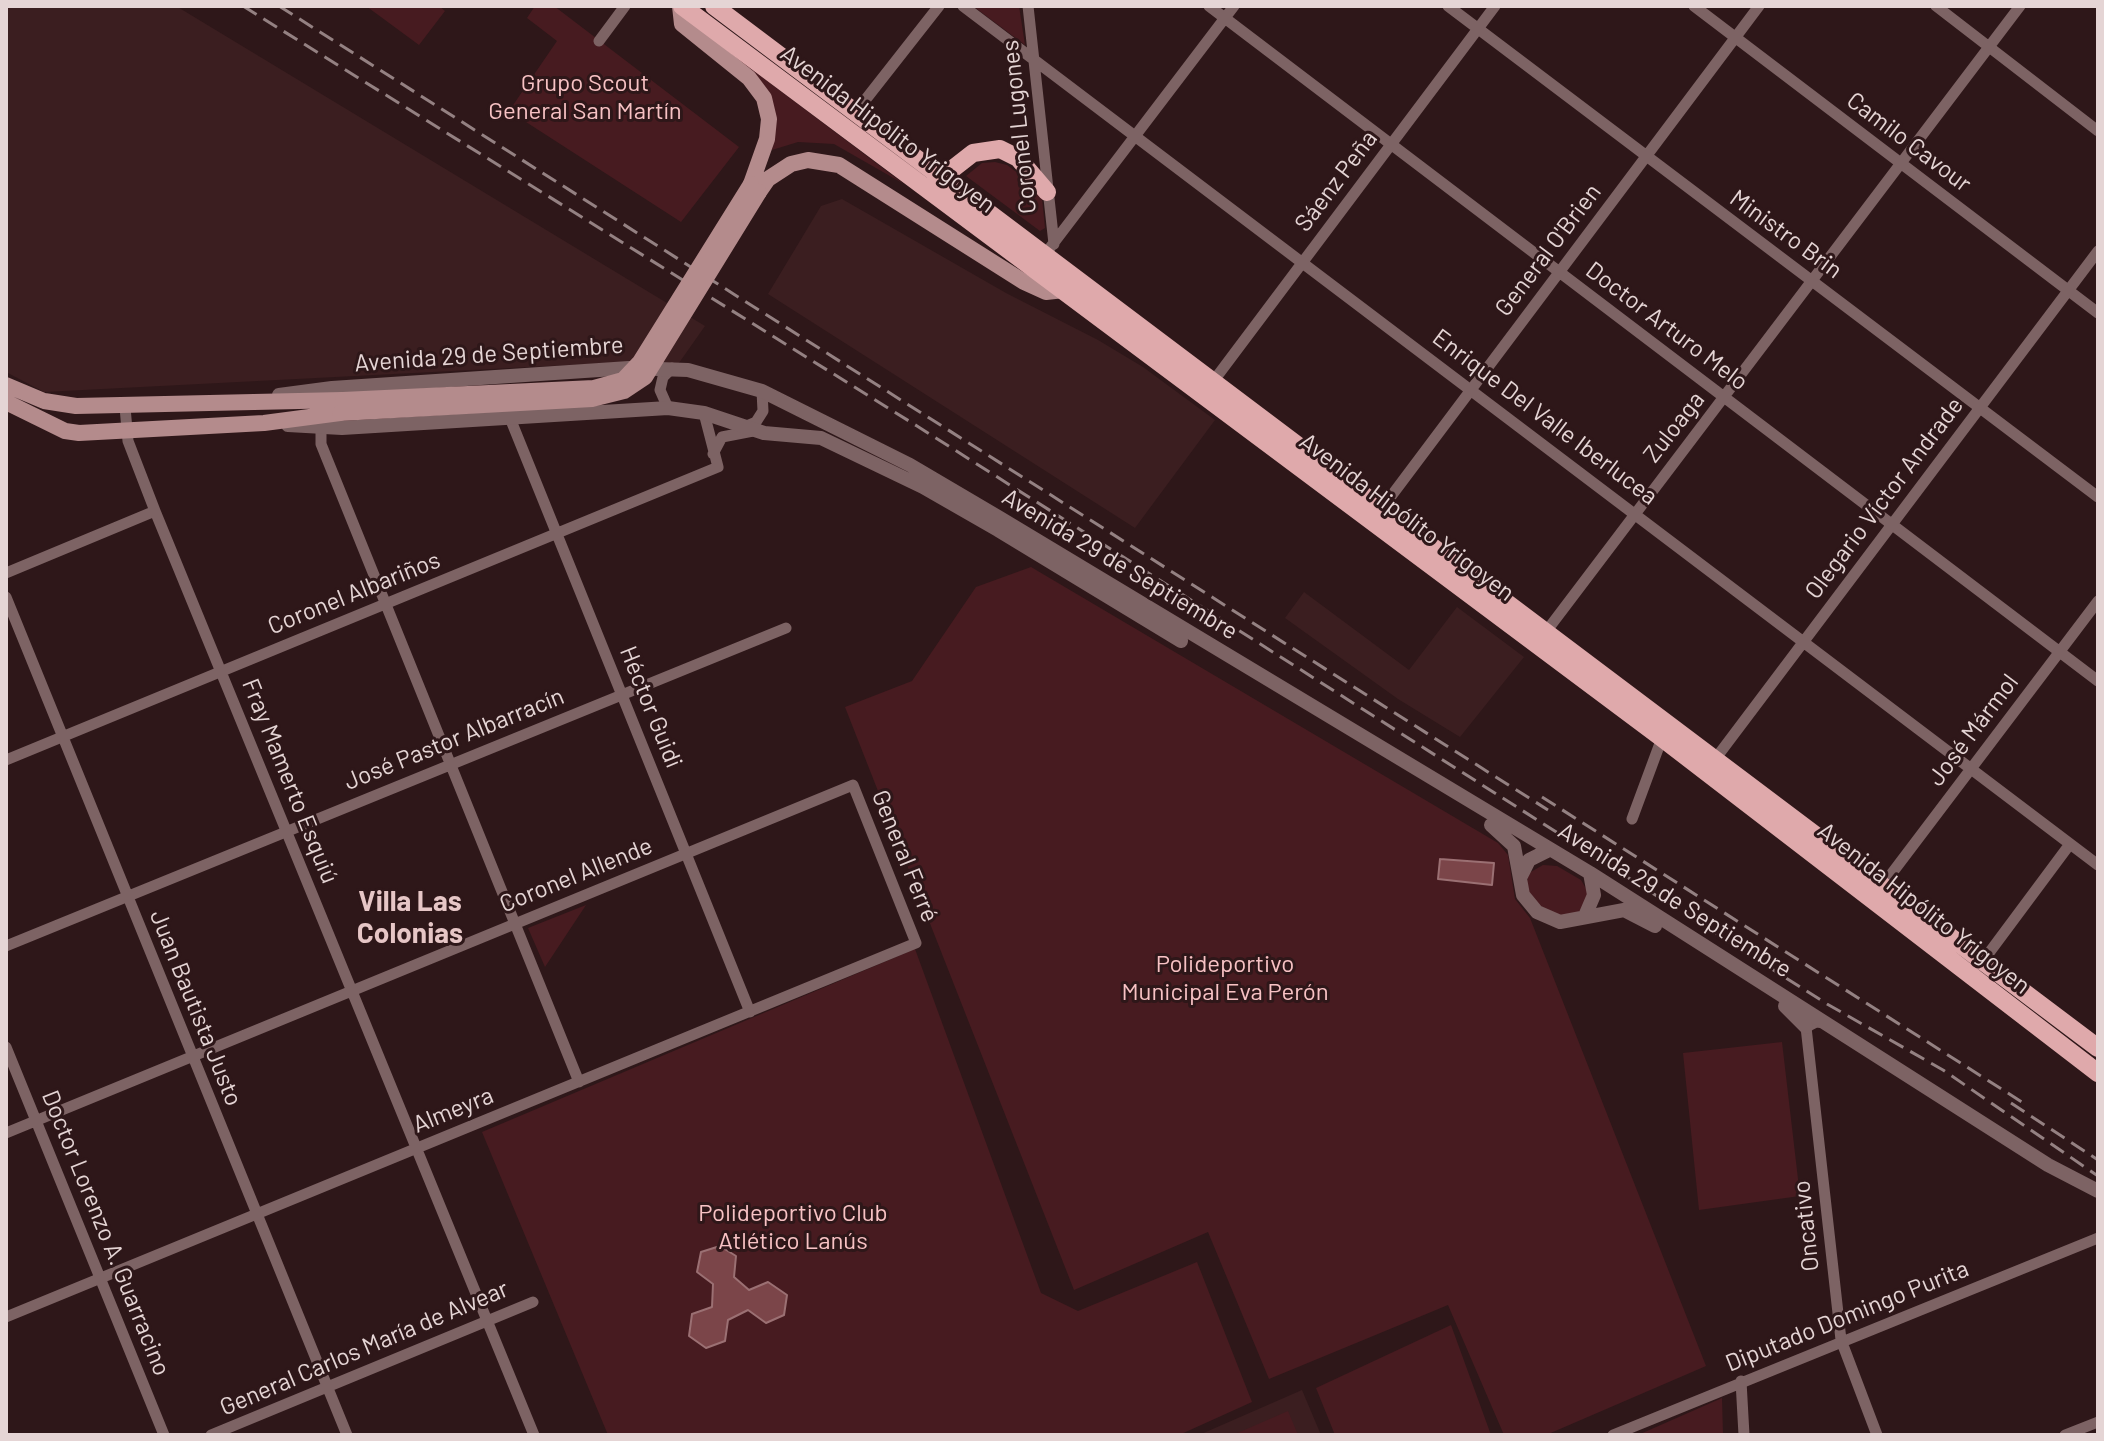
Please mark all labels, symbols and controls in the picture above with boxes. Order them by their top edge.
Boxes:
street label: Avenida Hipólito Yrigoyen [775,39,1001,219]
street label: Coronel Lugones [996,39,1042,215]
park label: Grupo Scout General San Martín [488,69,682,125]
street label: Camilo Cavour [1841,86,1977,198]
street label: Sáenz Peña [1289,125,1383,237]
street label: General O'Brien [1489,178,1607,322]
street label: Ministro Brin [1724,184,1848,284]
street label: Doctor Arturo Melo [1580,256,1754,396]
street label: Enrique Del Valle Iberlucea [1427,323,1663,511]
street label: Avenida 29 de Septiembre [353,330,625,378]
street label: Zuloaga [1637,386,1711,468]
street label: Olegario Víctor Andrade [1799,391,1969,605]
street label: Avenida Hipólito Yrigoyen [1294,427,1520,607]
street label: Avenida 29 de Septiembre [997,482,1243,646]
street label: Coronel Albariños [264,545,444,641]
street label: Héctor Guidi [614,642,688,772]
street label: José Mármol [1922,668,2024,792]
street label: Fray Mamerto Esquiú [236,674,344,888]
street label: José Pastor Albarracín [340,682,568,796]
street label: General Ferré [865,786,945,926]
street label: Avenida 29 de Septiembre [1553,816,1797,984]
street label: Avenida Hipólito Yrigoyen [1812,816,2036,1000]
street label: Coronel Allende [495,831,657,919]
district label: Villa Las Colonias [357,885,463,951]
street label: Juan Bautista Justo [144,906,248,1110]
park label: Polideportivo Municipal Eva Perón [1121,950,1329,1006]
street label: Almeyra [409,1081,497,1139]
street label: Doctor Lorenzo A. Guarracino [36,1086,176,1380]
street label: Oncativo [1787,1179,1825,1273]
park label: Polideportivo Club Atlético Lanús [698,1199,888,1255]
street label: Diputado Domingo Purita [1721,1254,1973,1378]
street label: General Carlos María de Alvear [216,1274,512,1422]

